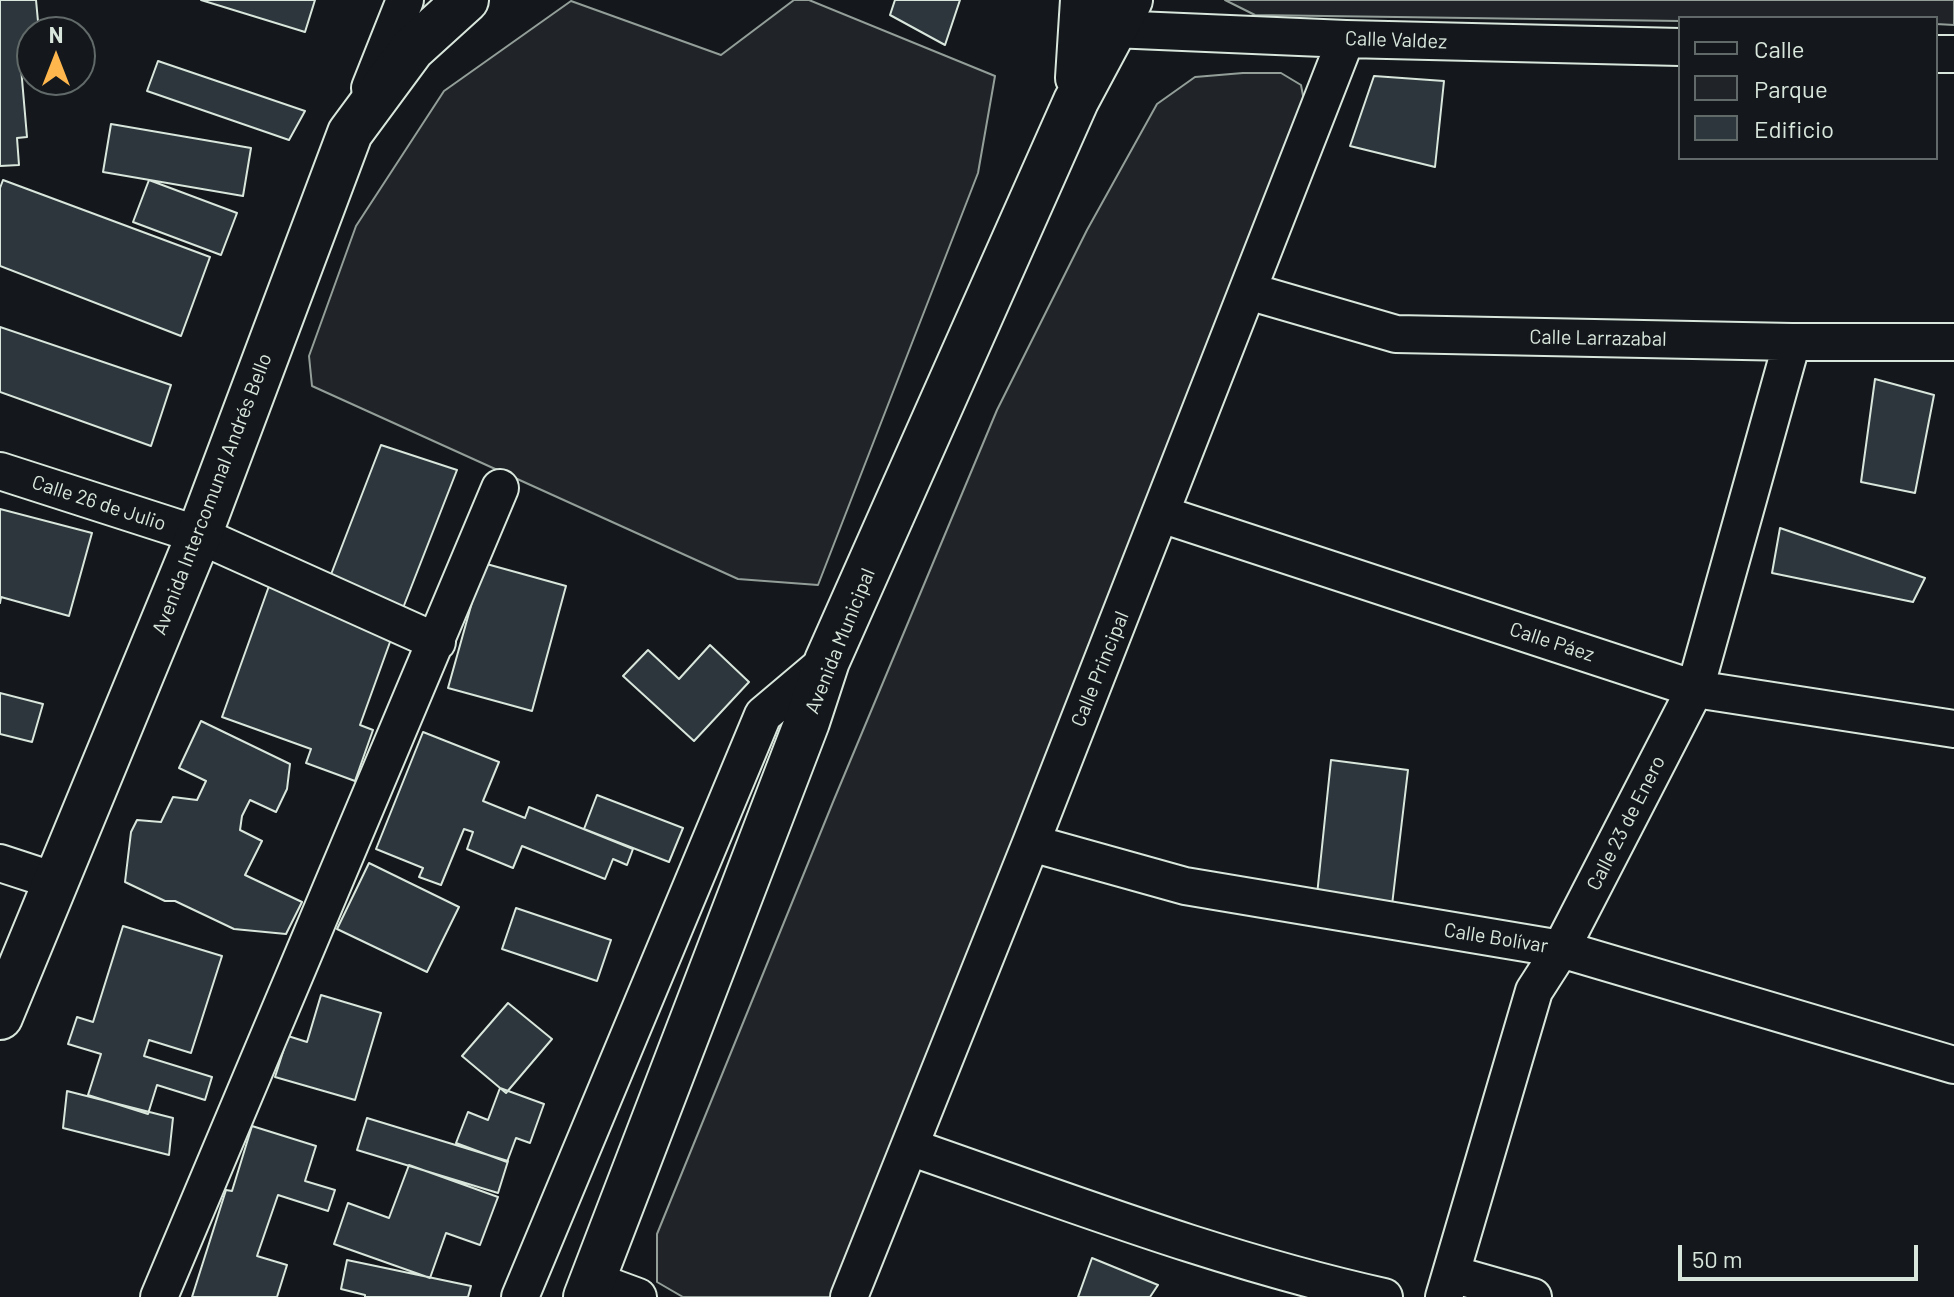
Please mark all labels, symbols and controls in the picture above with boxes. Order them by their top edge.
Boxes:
north arrow [16,16,96,96]
legend [1678,16,1938,160]
text: N [49,21,63,47]
street label: Calle Valdez [1345,26,1447,54]
text: Calle [1754,34,1805,63]
text: Parque [1754,74,1828,103]
text: Edificio [1754,114,1834,143]
street label: Calle Larrazabal [1529,325,1667,351]
street label: Avenida Intercomunal Andrés Bello [147,350,277,638]
street label: Calle 26 de Julio [29,470,169,536]
street label: Avenida Municipal [800,565,880,717]
street label: Calle Principal [1066,608,1134,730]
street label: Calle Páez [1507,617,1597,667]
street label: Calle 23 de Enero [1582,752,1670,894]
street label: Calle Bolívar [1442,918,1550,958]
scale bar [1682,1229,1922,1279]
text: 50 m [1692,1244,1743,1273]

